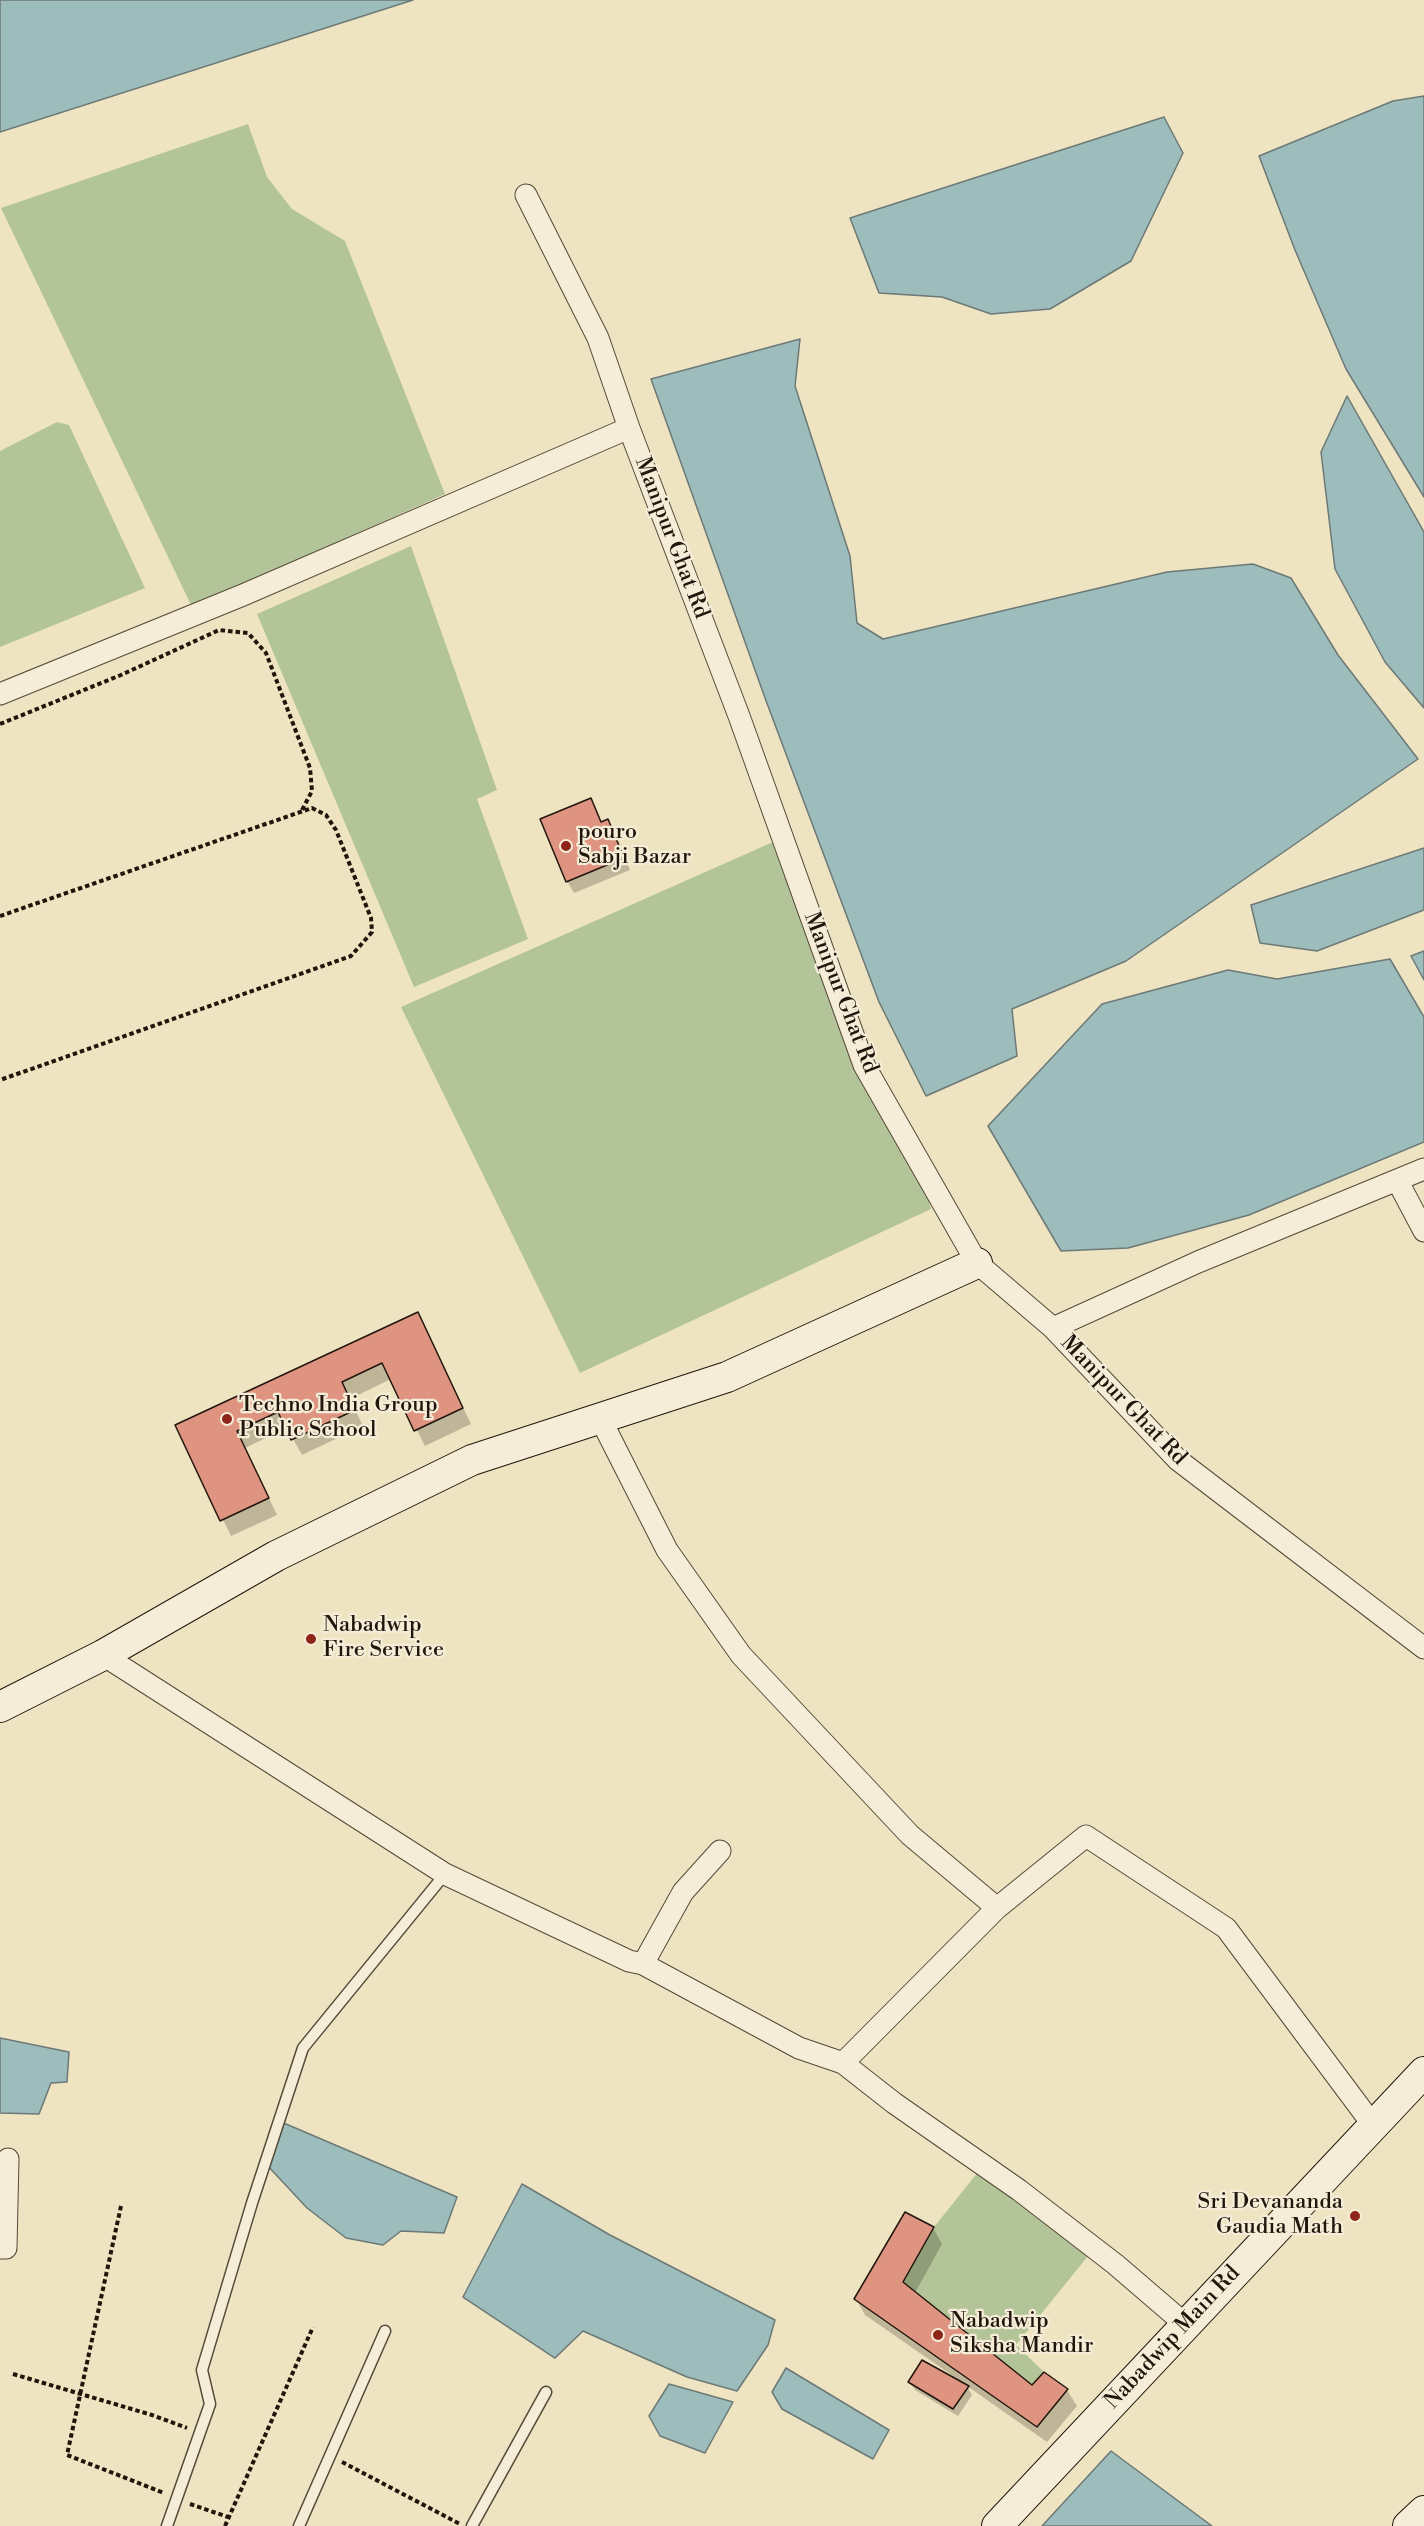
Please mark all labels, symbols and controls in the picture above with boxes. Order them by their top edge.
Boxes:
street label: Manipur Ghat Rd [628,454,714,622]
place label: pouro Sabji Bazar [578,820,691,872]
marker: pouro Sabji Bazar [559,839,573,853]
street label: Manipur Ghat Rd [797,909,883,1077]
street label: Manipur Ghat Rd [1054,1330,1192,1472]
place label: Techno India Group Public School [239,1393,438,1444]
marker: Techno India Group Public School [220,1412,234,1426]
place label: Nabadwip Fire Service [323,1613,444,1664]
marker: Nabadwip Fire Service [304,1632,318,1646]
place label: Sri Devananda Gaudia Math [1198,2190,1343,2242]
marker: Sri Devananda Gaudia Math [1348,2209,1362,2223]
street label: Nabadwip Main Rd [1100,2261,1246,2415]
place label: Nabadwip Siksha Mandir [950,2309,1094,2360]
marker: Nabadwip Siksha Mandir [931,2328,945,2342]

